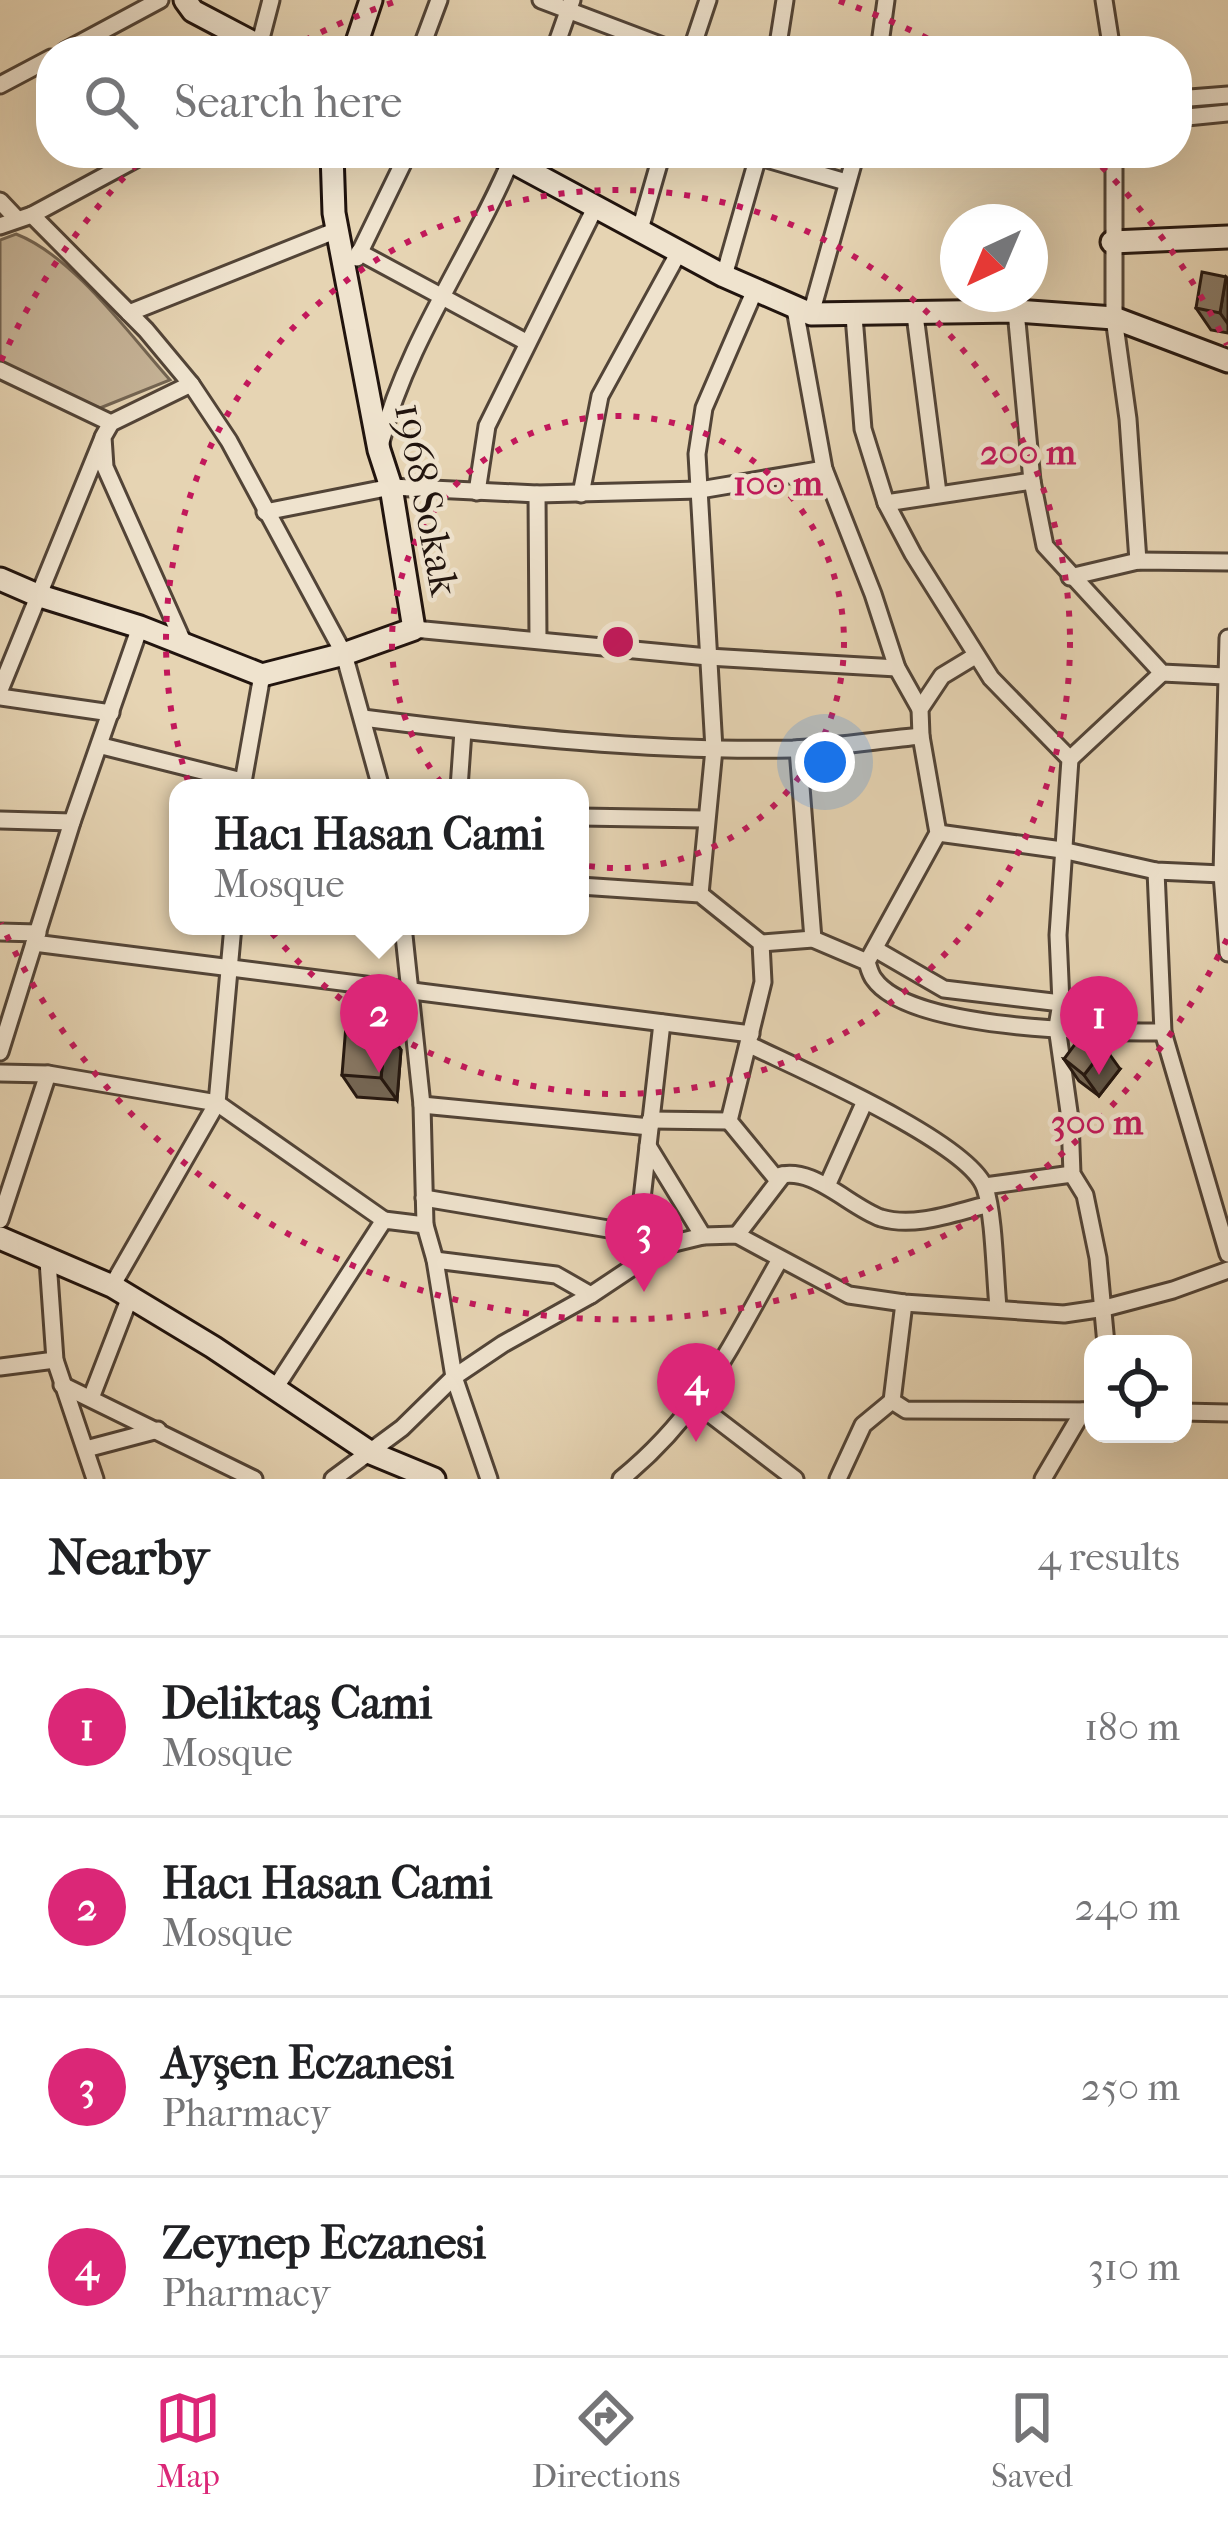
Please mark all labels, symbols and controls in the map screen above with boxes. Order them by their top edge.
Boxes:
search box [36,36,1192,168]
icon: search [78,69,144,135]
text: Search here [174,76,402,129]
north arrow [940,204,1048,312]
street label: 1968 Sokak [384,399,469,600]
text: 200 m [980,431,1077,473]
text: 100 m [733,462,824,504]
centre of rings [597,621,639,663]
your location [795,732,855,792]
popup [169,779,589,935]
text: Hacı Hasan Cami [214,808,544,861]
text: Mosque [214,861,344,907]
pin: 2 [340,974,418,1073]
pin: 1 [1060,976,1138,1075]
text: 300 m [1051,1101,1144,1143]
pin: 3 [605,1193,683,1292]
map controls [1084,1335,1192,1443]
button: locate [1084,1335,1192,1443]
pin: 4 [657,1343,735,1442]
text: Nearby [48,1527,209,1587]
text: 4 results [1038,1534,1180,1580]
text: Deliktaş Cami [162,1677,432,1730]
text: 1 [80,1704,94,1750]
text: 180 m [1084,1704,1180,1750]
text: Mosque [162,1730,293,1776]
text: Hacı Hasan Cami [162,1857,493,1910]
text: 2 [77,1884,97,1930]
text: 240 m [1075,1884,1180,1930]
text: Mosque [162,1910,293,1956]
text: Ayşen Eczanesi [162,2037,454,2090]
text: 3 [79,2064,95,2110]
text: 250 m [1081,2064,1180,2110]
text: Pharmacy [162,2090,330,2136]
text: Zeynep Eczanesi [162,2217,486,2270]
text: 4 [75,2244,99,2290]
text: 310 m [1088,2244,1180,2290]
text: Pharmacy [162,2270,330,2316]
tab: Map [155,2385,221,2496]
tab: Directions [532,2385,680,2496]
tab: Saved [991,2385,1073,2496]

